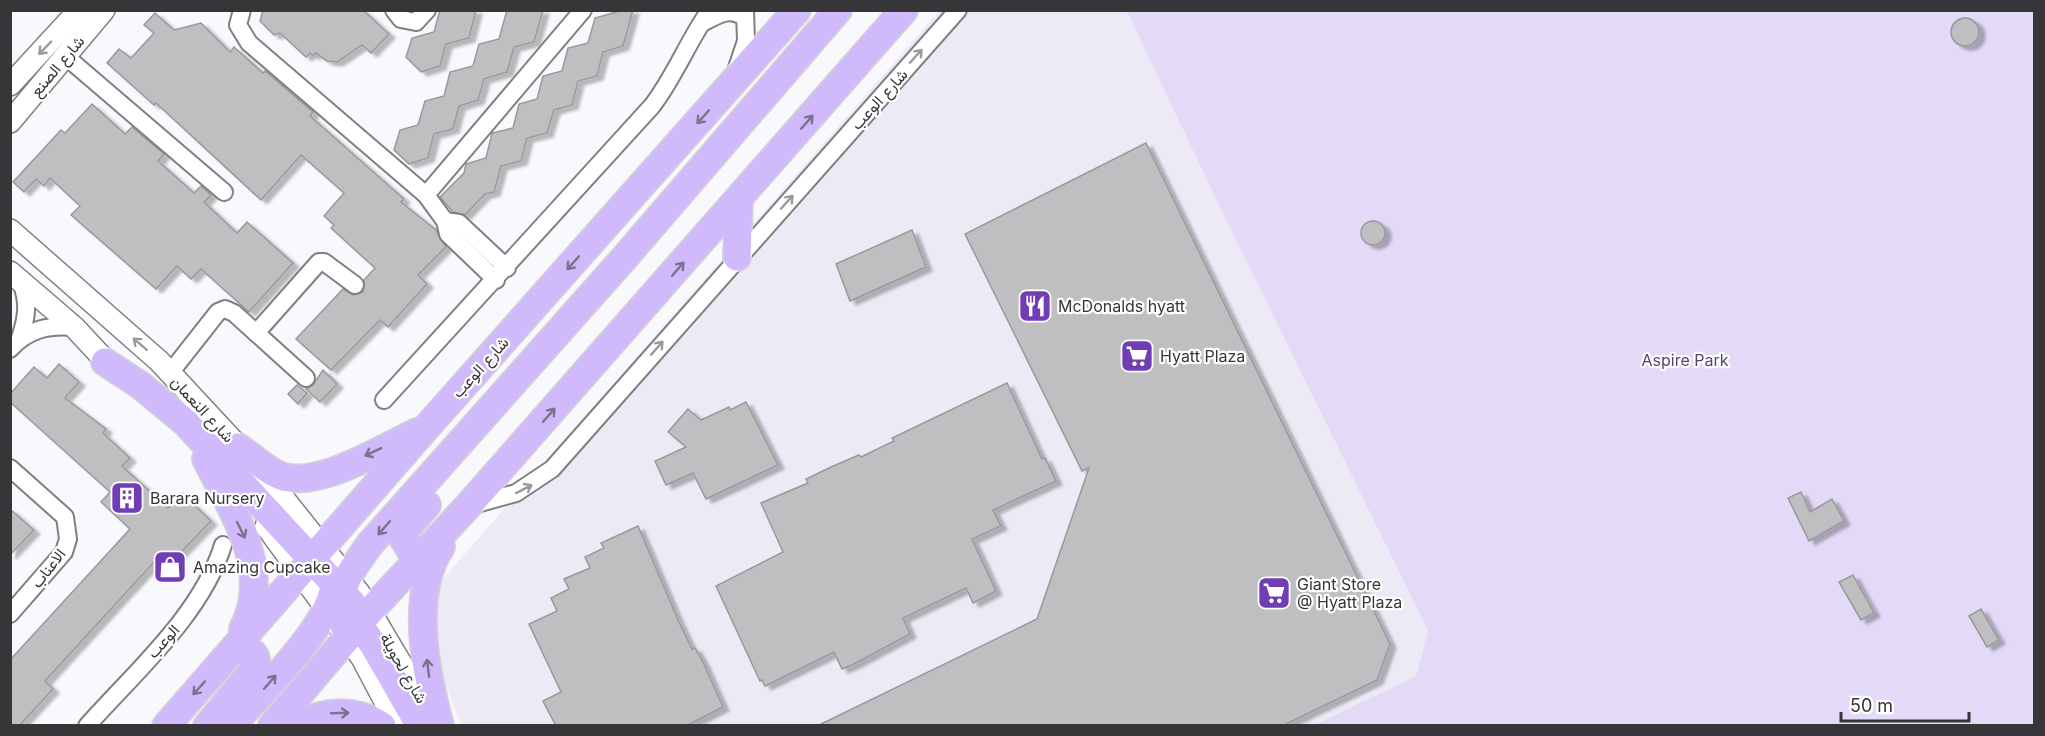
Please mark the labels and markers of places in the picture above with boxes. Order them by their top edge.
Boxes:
restaurant icon: McDonalds hyatt [1017,288,1053,324]
place label: McDonalds hyatt [1058,296,1185,316]
supermarket icon: Hyatt Plaza [1119,338,1155,374]
place label: Hyatt Plaza [1160,346,1245,366]
building icon: Barara Nursery [109,480,145,516]
place label: Barara Nursery [150,488,265,508]
shop icon: Amazing Cupcake [152,549,188,585]
place label: Amazing Cupcake [193,557,331,577]
place label: Giant Store @ Hyatt Plaza [1297,574,1402,612]
supermarket icon: Giant Store @ Hyatt Plaza [1256,575,1292,611]

